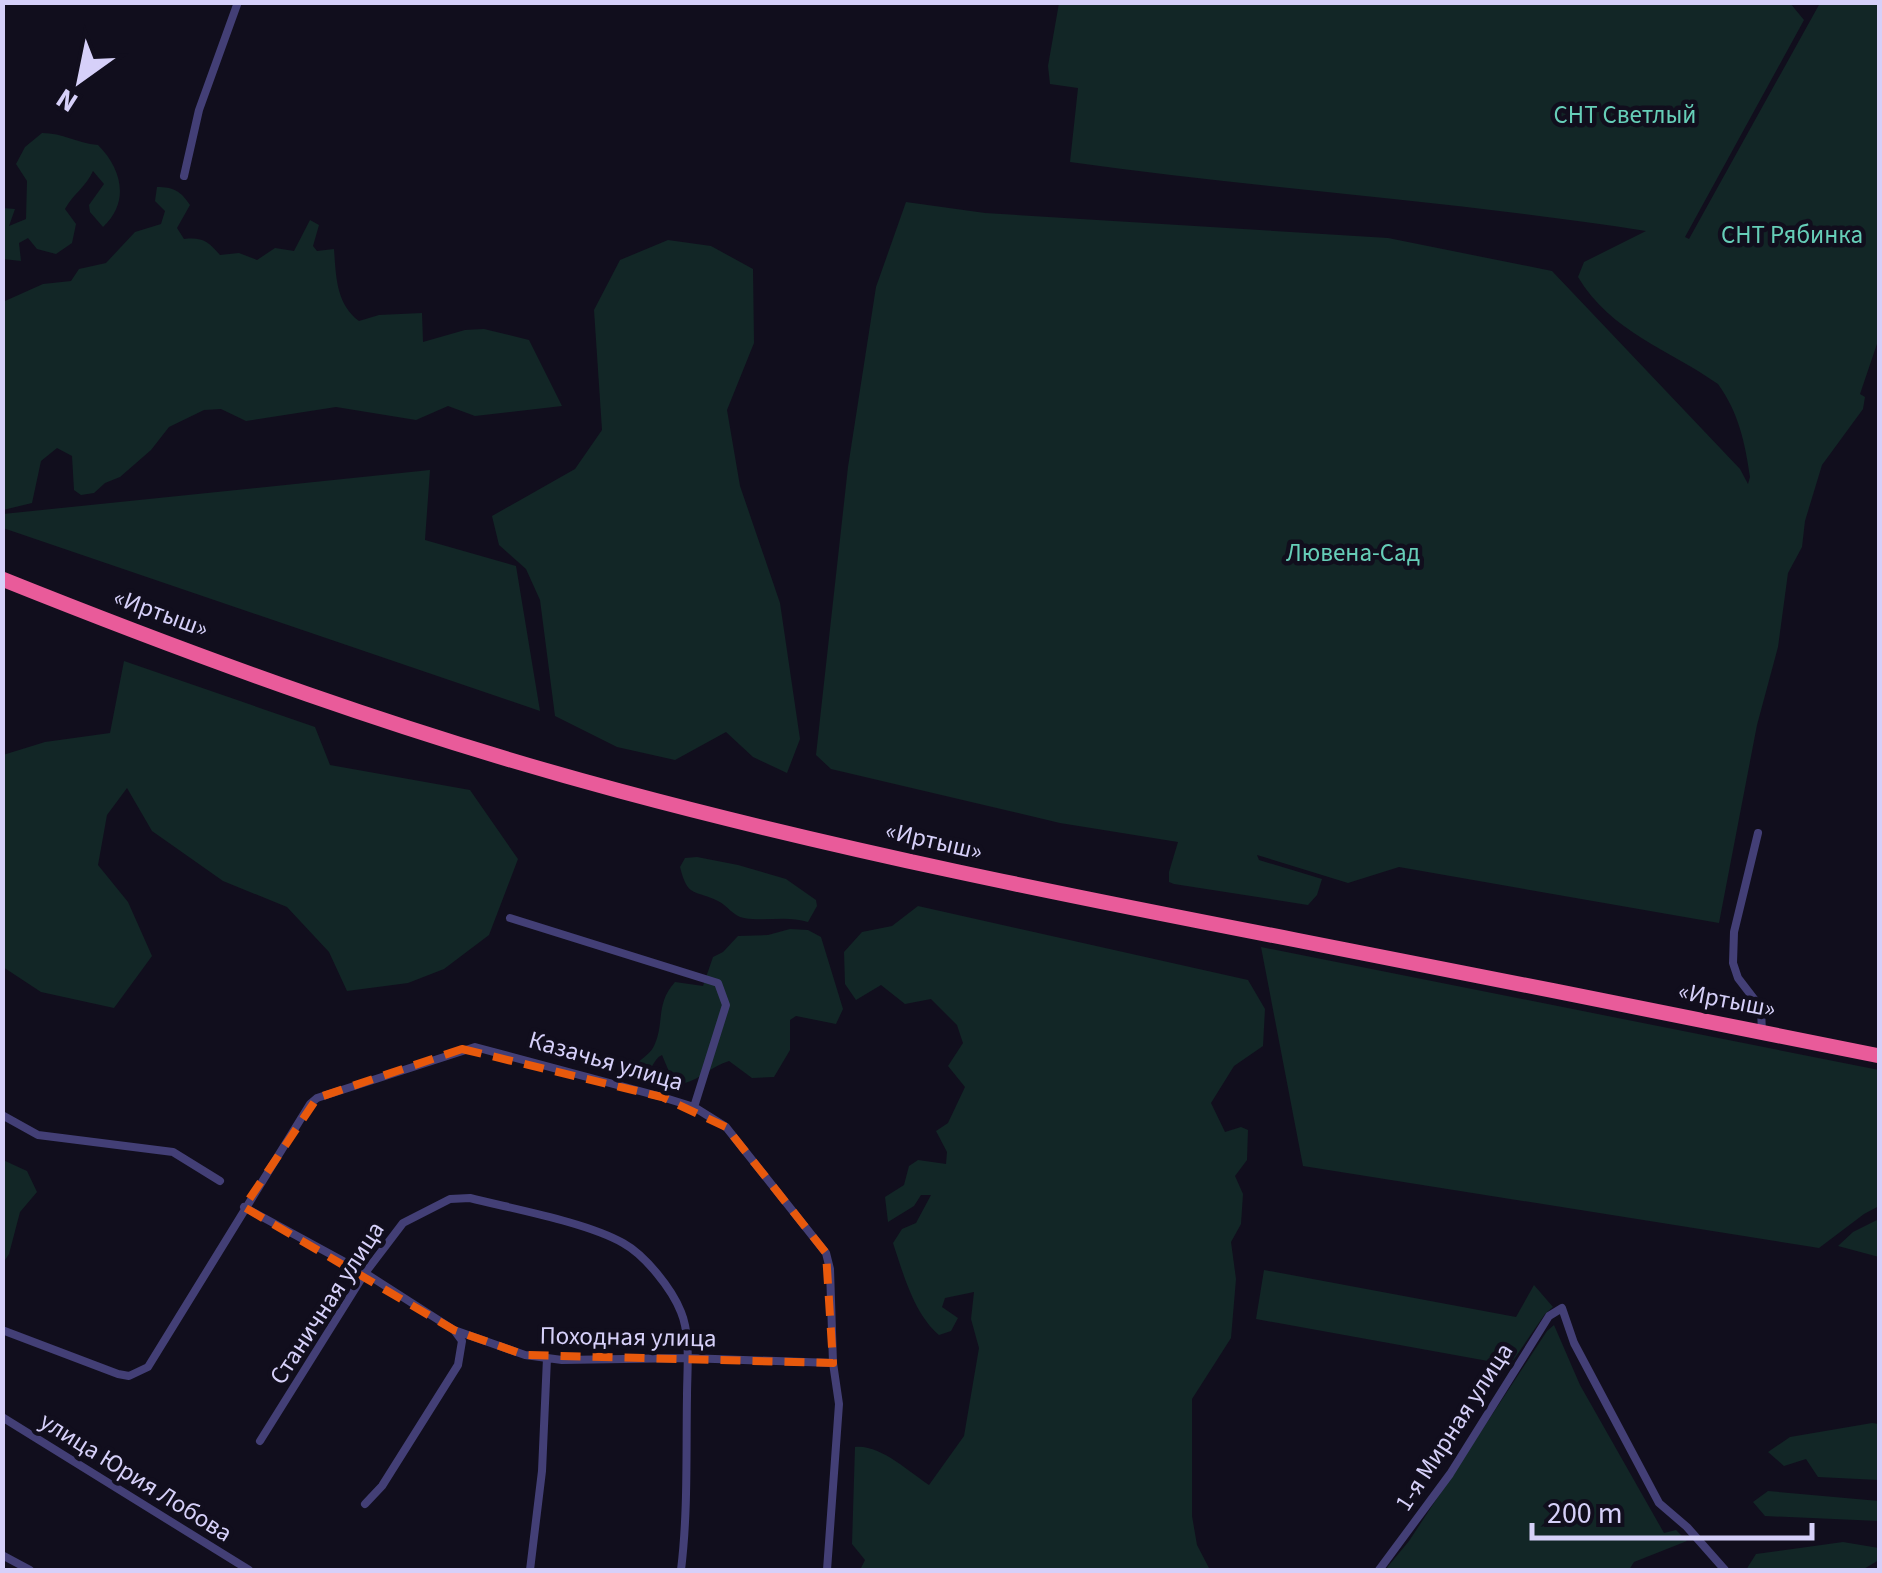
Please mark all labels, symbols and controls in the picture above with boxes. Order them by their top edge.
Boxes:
north arrow [30,30,130,130]
text: N [48,78,86,122]
park label: СНТ Светлый [1554,97,1696,133]
park label: СНТ Рябинка [1721,217,1863,253]
park label: Лювена-Сад [1286,535,1420,571]
street label: «Иртыш» [109,579,213,647]
street label: «Иртыш» [882,812,986,870]
street label: «Иртыш» [1675,973,1779,1027]
street label: Казачья улица [524,1022,688,1100]
street label: Станичная улица [261,1214,393,1392]
street label: Походная улица [539,1317,717,1357]
street label: 1-я Мирная улица [1386,1336,1522,1518]
street label: улица Юрия Лобова [33,1403,239,1551]
scale bar [1532,1478,1812,1540]
text: 200 m [1547,1492,1623,1535]

